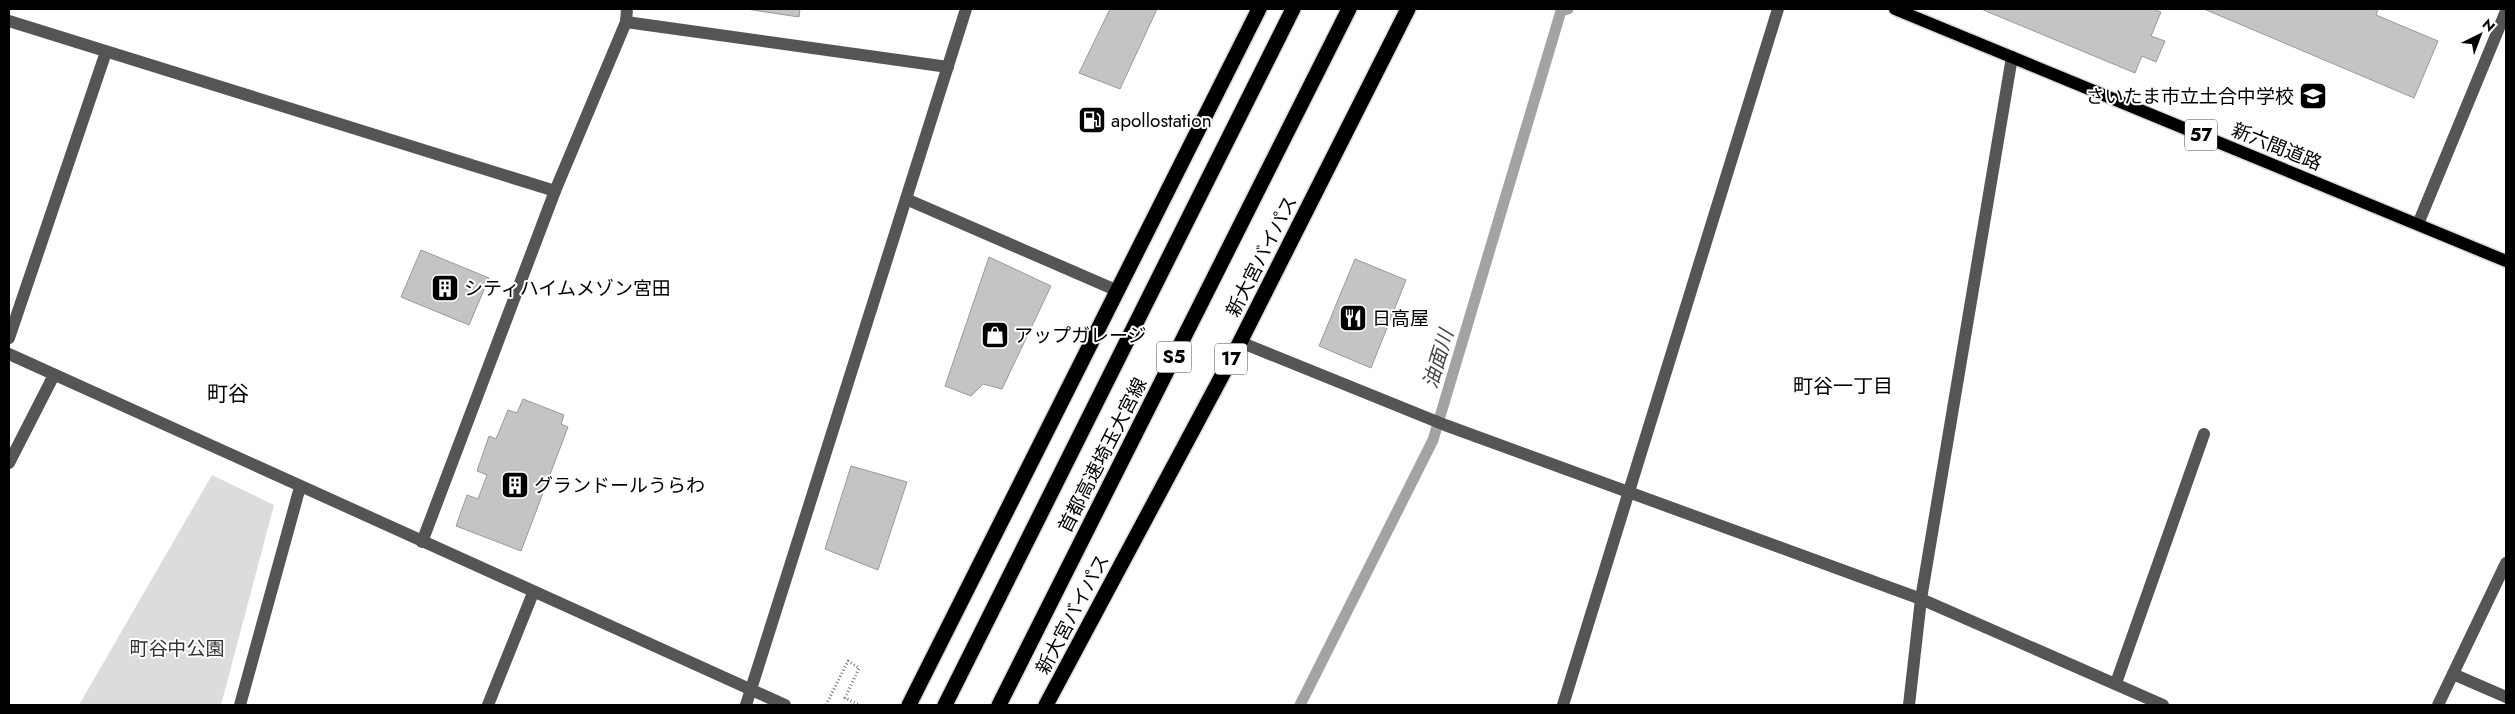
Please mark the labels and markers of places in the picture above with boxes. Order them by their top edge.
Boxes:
school or university icon: さいたま市立土合中学校 [2298,81,2328,111]
place label: さいたま市立土合中学校 [2086,83,2294,110]
fuel station icon: apollostation [1077,105,1107,135]
place label: apollostation [1111,107,1212,134]
building icon: シティハイムメゾン宮田 [430,273,460,303]
place label: シティハイムメゾン宮田 [464,275,671,302]
restaurant icon: 日高屋 [1338,303,1368,333]
place label: 日高屋 [1372,305,1429,332]
shop icon: アップガレージ [980,320,1010,350]
place label: アップガレージ [1014,322,1147,349]
building icon: グランドールうらわ [500,470,530,500]
place label: グランドールうらわ [534,472,705,499]

